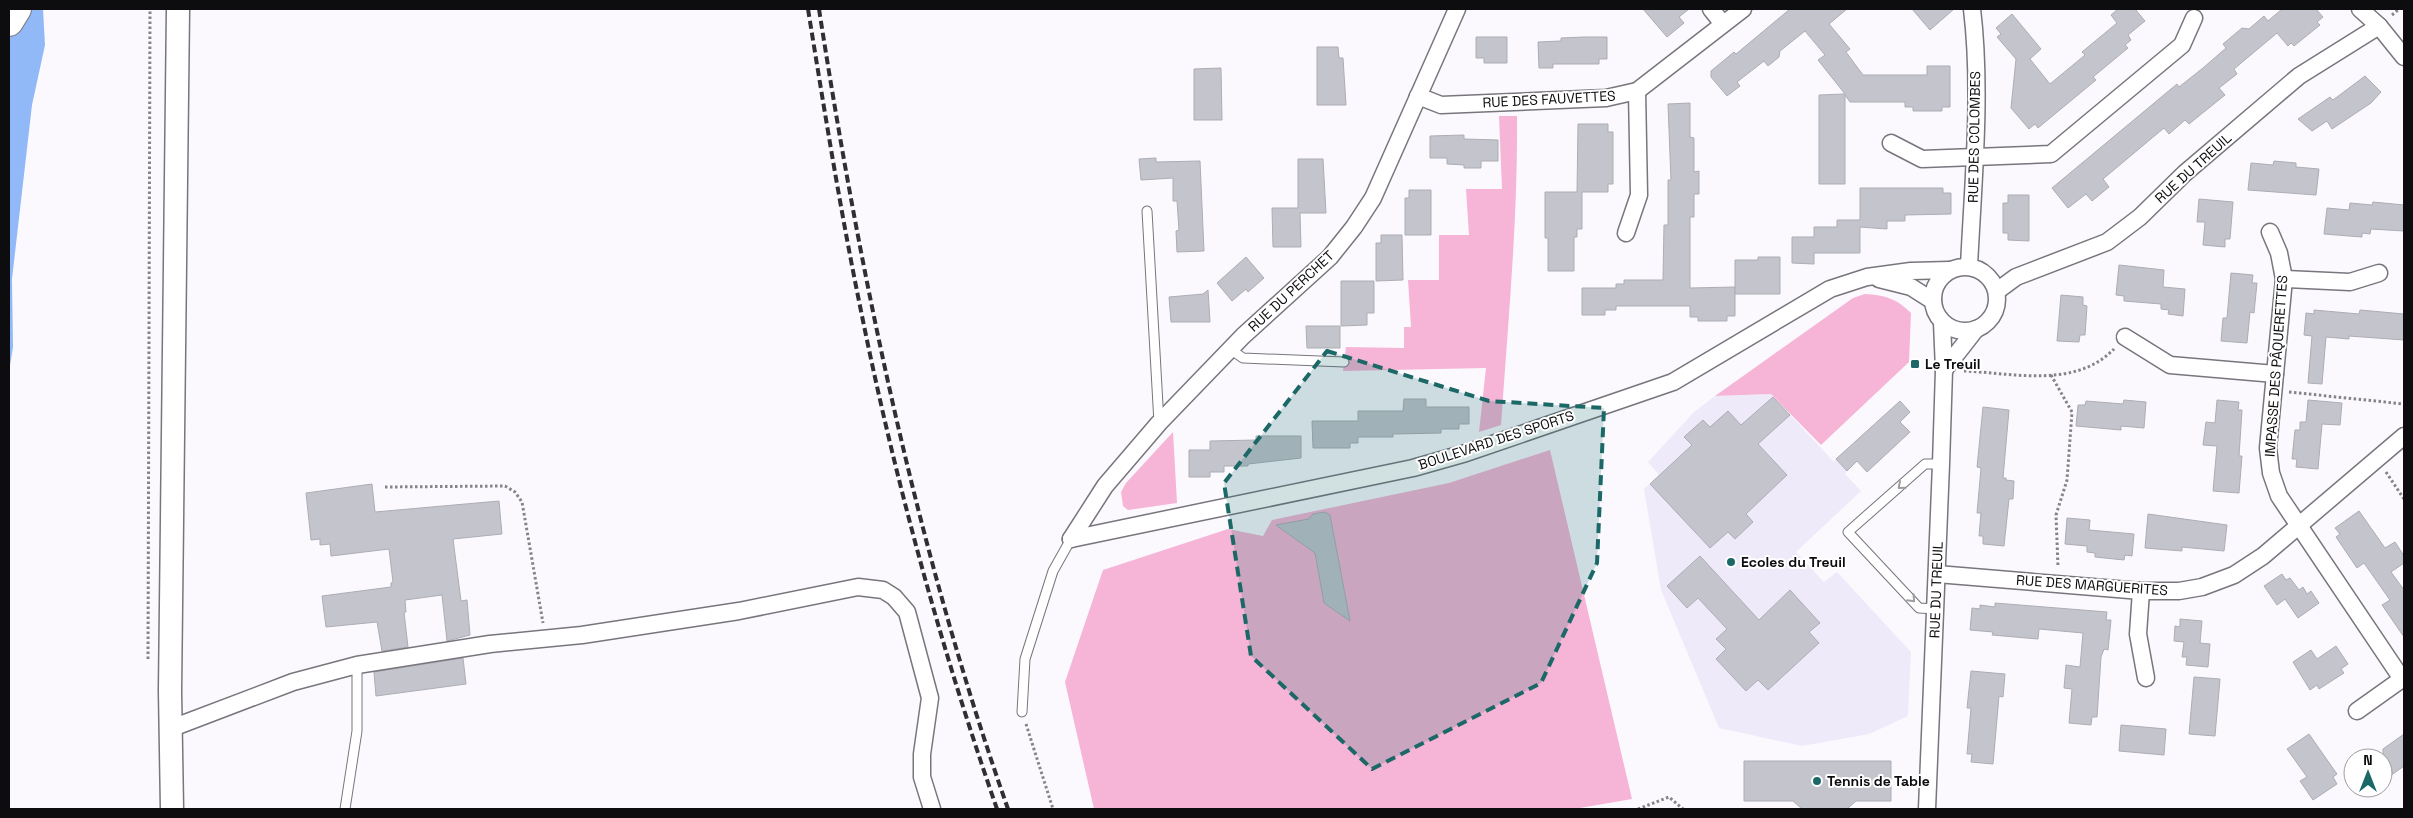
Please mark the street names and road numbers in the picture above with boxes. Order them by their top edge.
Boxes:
street label: RUE DES COLOMBES [1964,71,1984,203]
street label: RUE DES FAUVETTES [1482,87,1616,111]
street label: RUE DU TREUIL [2151,129,2235,207]
street label: RUE DU PERCHET [1244,246,1338,336]
street label: IMPASSE DES PÂQUERETTES [2261,274,2291,458]
street label: BOULEVARD DES SPORTS [1416,406,1576,474]
street label: RUE DU TREUIL [1925,541,1947,639]
street label: RUE DES MARGUERITES [2015,571,2169,599]

